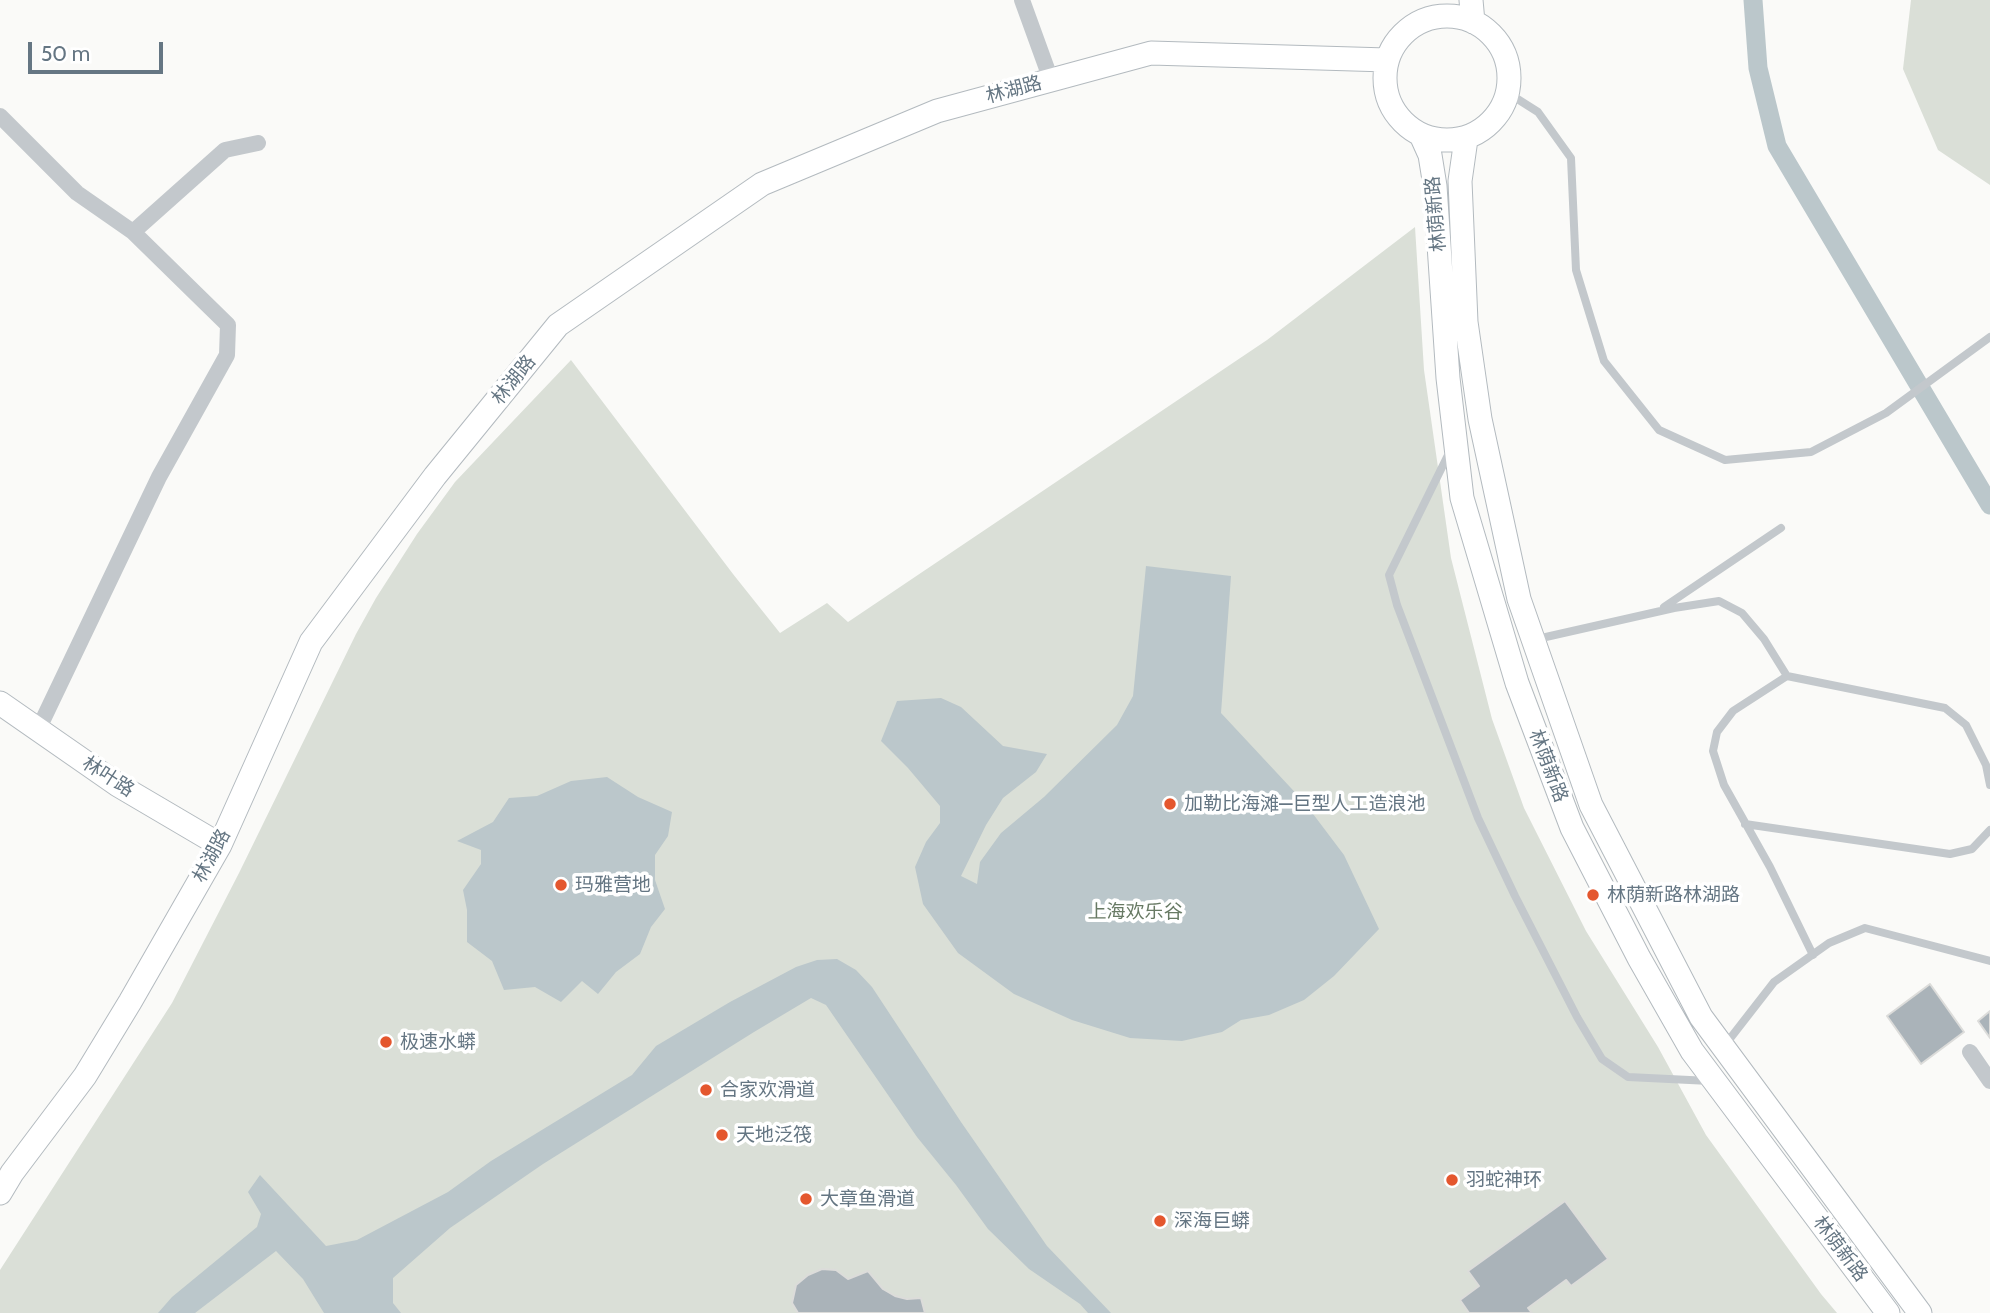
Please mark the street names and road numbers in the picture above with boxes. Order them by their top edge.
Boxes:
street label: 林湖路 [984,72,1044,108]
street label: 林荫新路 [1421,175,1451,253]
street label: 林湖路 [487,351,541,409]
street label: 林荫新路 [1524,726,1572,806]
street label: 林叶路 [78,752,138,802]
street label: 林湖路 [189,825,235,887]
street label: 林荫新路 [1808,1212,1872,1286]

